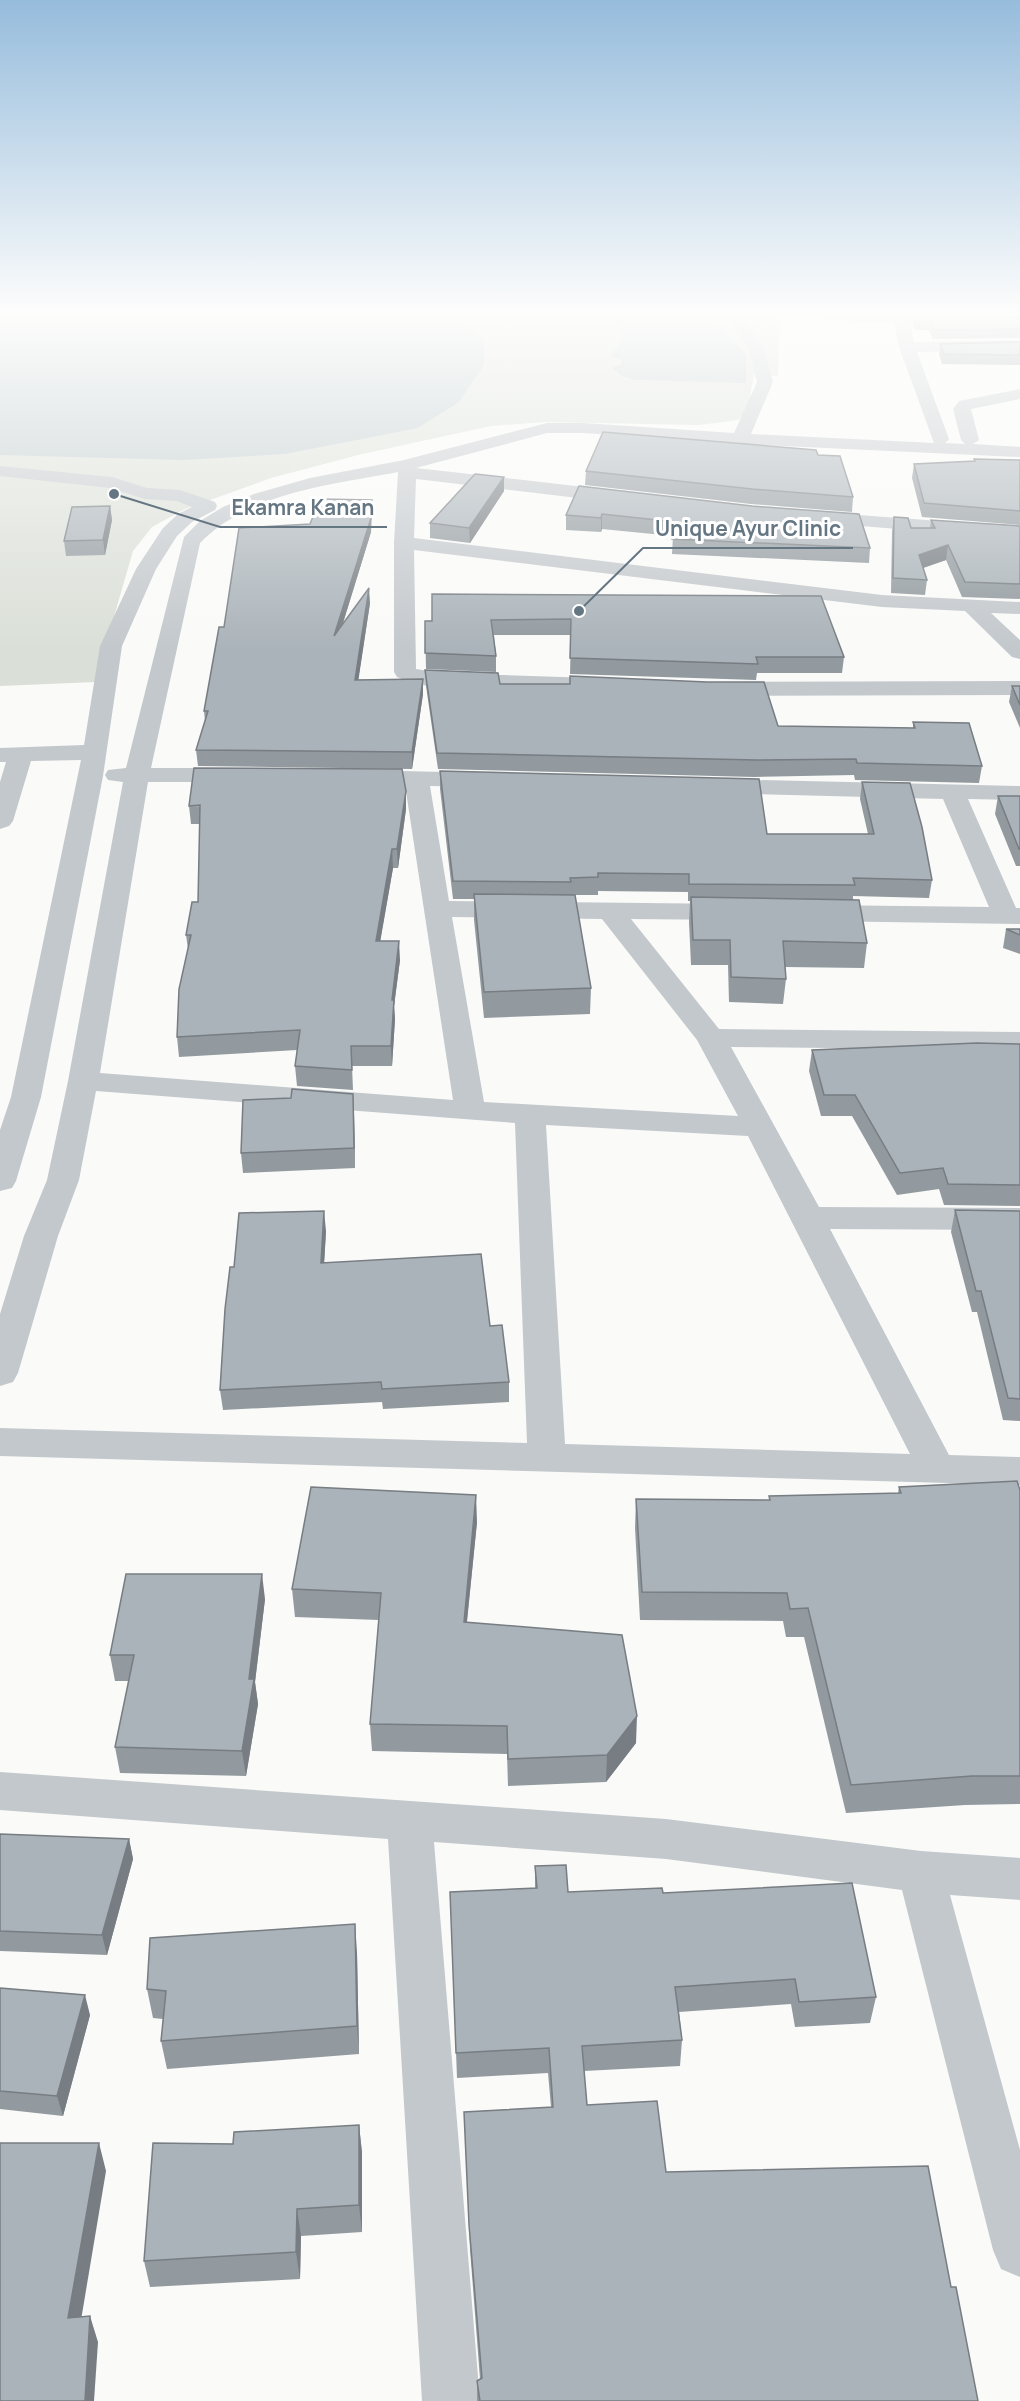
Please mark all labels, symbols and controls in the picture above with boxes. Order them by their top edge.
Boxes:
callout: Ekamra Kanan [220,488,387,527]
text: Ekamra Kanan [231,493,375,521]
callout: Unique Ayur Clinic [643,509,853,548]
text: Unique Ayur Clinic [655,514,841,542]

